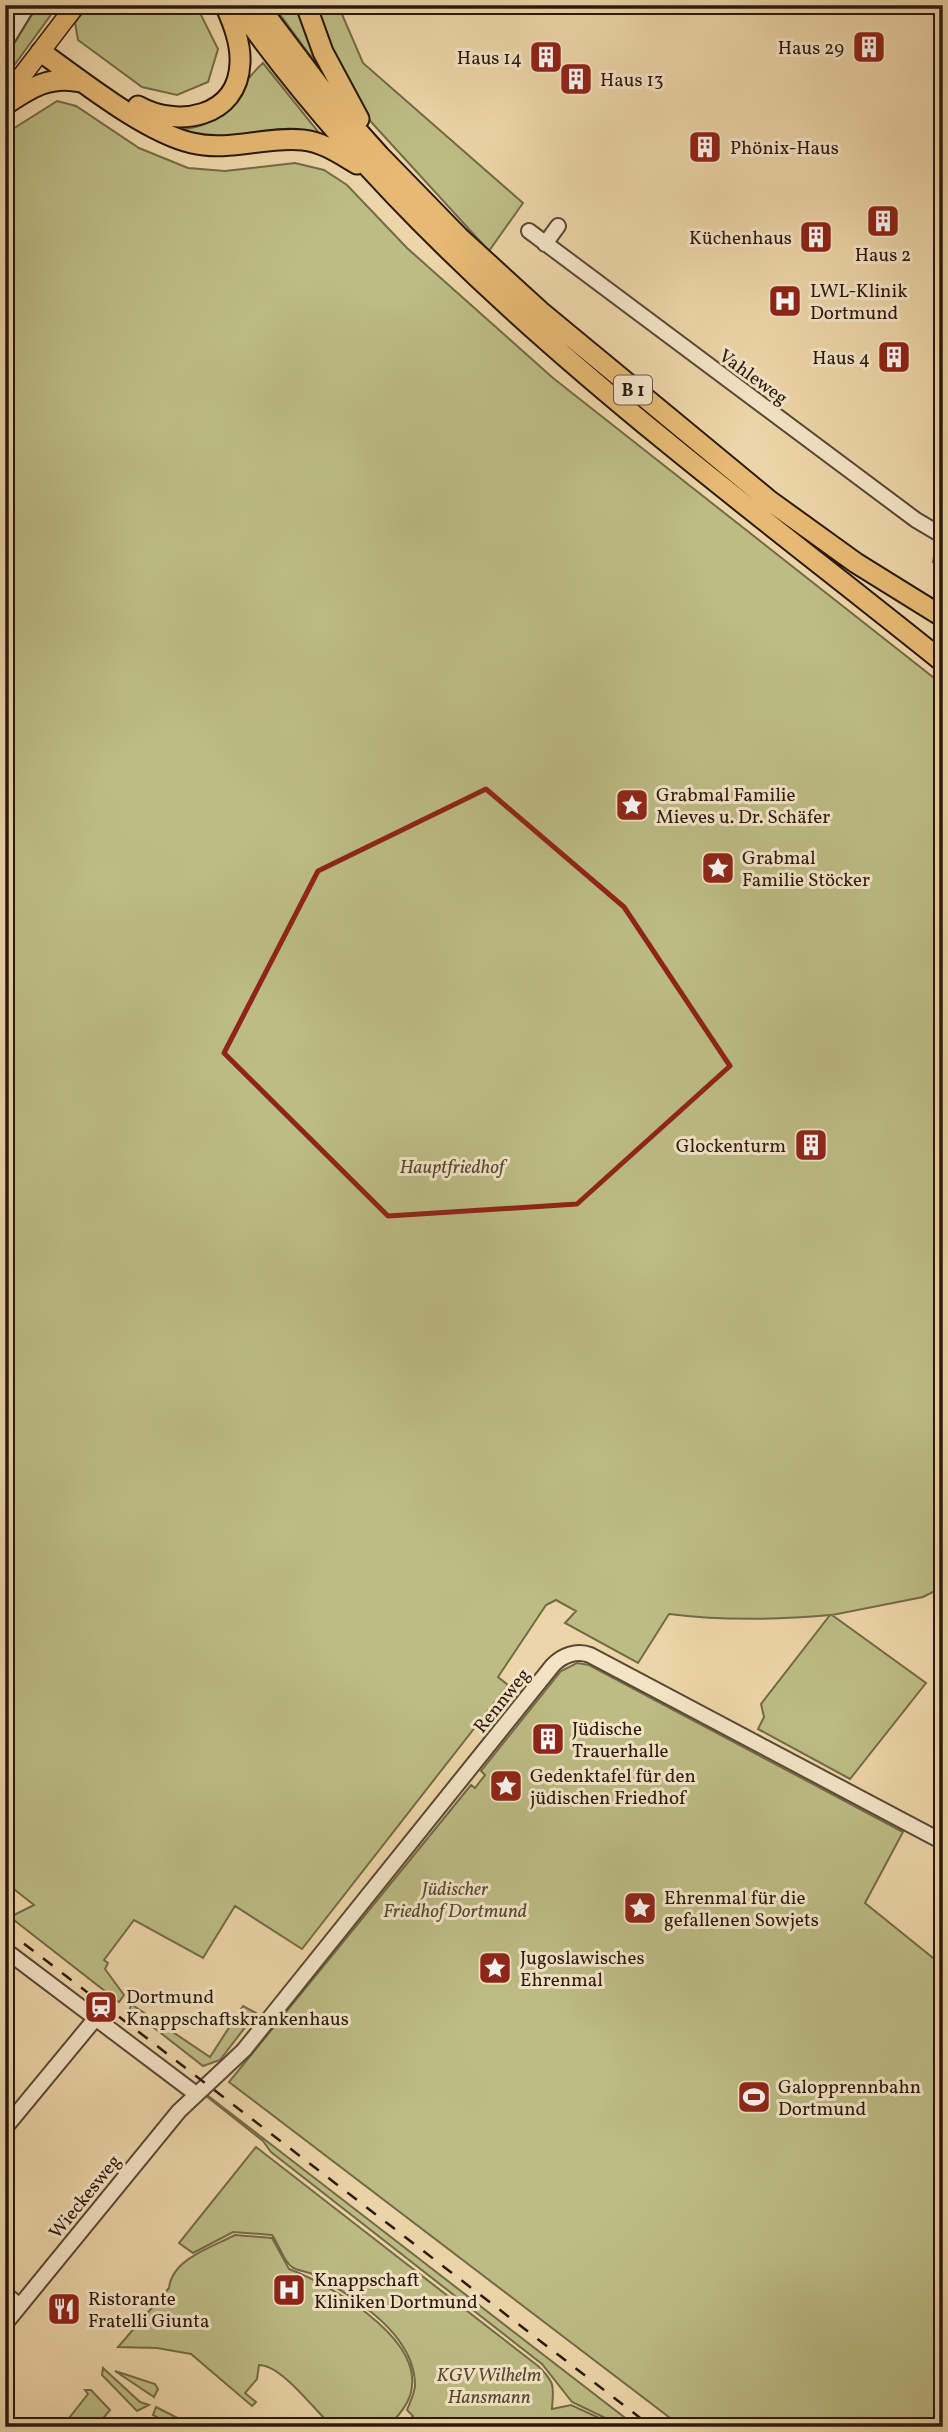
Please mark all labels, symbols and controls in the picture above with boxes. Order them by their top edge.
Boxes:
building icon: Haus 29 [850,28,888,66]
place label: Haus 29 [778,36,844,62]
building icon: Haus 14 [527,38,565,76]
place label: Haus 14 [457,46,522,72]
building icon: Haus 13 [557,60,595,98]
place label: Haus 13 [600,68,664,94]
building icon: Phönix-Haus [686,128,724,166]
place label: Phönix-Haus [730,136,839,162]
building icon: Haus 2 [864,202,902,240]
building icon: Küchenhaus [797,218,835,256]
place label: Küchenhaus [689,226,792,252]
place label: Haus 2 [855,243,911,269]
place label: LWL-Klinik Dortmund [810,279,908,327]
hospital icon: LWL-Klinik Dortmund [766,282,804,320]
building icon: Haus 4 [875,338,913,376]
street label: Vahleweg [713,344,793,412]
place label: Haus 4 [812,346,870,372]
road number: B 1 [614,376,652,404]
place label: Grabmal Familie Mieves u. Dr. Schäfer [656,783,830,831]
place icon: Grabmal Familie Mieves u. Dr. Schäfer [613,786,651,824]
place label: Grabmal Familie Stöcker [742,846,870,894]
place icon: Grabmal Familie Stöcker [699,849,737,887]
building icon: Glockenturm [792,1126,830,1164]
place label: Glockenturm [676,1134,786,1160]
park label: Hauptfriedhof [400,1155,508,1181]
street label: Rennweg [468,1663,537,1739]
place label: Jüdische Trauerhalle [572,1717,669,1765]
building icon: Jüdische Trauerhalle [529,1720,567,1758]
place label: Gedenktafel für den jüdischen Friedhof [530,1764,696,1812]
place icon: Gedenktafel für den jüdischen Friedhof [487,1767,525,1805]
park label: Jüdischer Friedhof Dortmund [383,1877,527,1925]
place label: Ehrenmal für die gefallenen Sowjets [664,1886,819,1934]
place icon: Ehrenmal für die gefallenen Sowjets [621,1889,659,1927]
place label: Jugoslawisches Ehrenmal [520,1946,645,1994]
place icon: Jugoslawisches Ehrenmal [476,1949,514,1987]
place label: Dortmund Knappschaftskrankenhaus [126,1985,349,2033]
station icon: Dortmund Knappschaftskrankenhaus [82,1988,120,2026]
place label: Galopprennbahn Dortmund [778,2075,921,2123]
sports icon: Galopprennbahn Dortmund [735,2078,773,2116]
street label: Wieckesweg [44,2150,128,2245]
place label: Knappschaft Kliniken Dortmund [314,2268,478,2316]
hospital icon: Knappschaft Kliniken Dortmund [270,2271,308,2309]
place label: Ristorante Fratelli Giunta [88,2287,209,2335]
restaurant icon: Ristorante Fratelli Giunta [45,2290,83,2328]
park label: KGV Wilhelm Hansmann [437,2363,541,2411]

